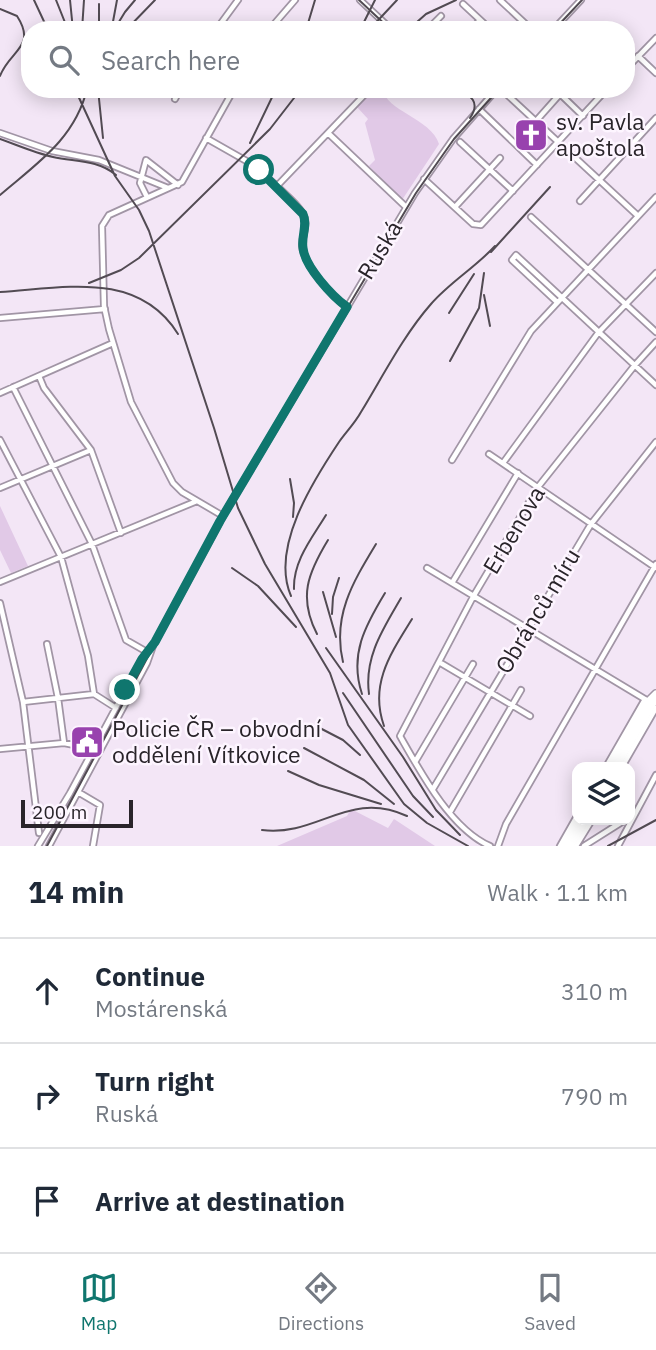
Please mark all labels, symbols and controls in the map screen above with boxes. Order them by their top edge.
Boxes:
search box [21,21,635,98]
icon: search [45,41,83,79]
text: Search here [101,43,240,77]
place label: sv. Pavla apoštola [556,106,645,162]
church icon: sv. Pavla apoštola [512,116,550,154]
route start [243,154,274,185]
street label: Ruská [350,215,408,284]
street label: Erbenova [475,480,551,579]
street label: Obránců míru [488,542,586,679]
route end [109,674,140,705]
place label: Policie ČR – obvodní oddělení Vítkovice [112,713,322,769]
public building icon: Policie ČR – obvodní oddělení Vítkovice [68,723,106,761]
map controls [572,762,635,825]
button: layers [572,762,635,825]
scale bar [21,797,133,829]
text: 200 m [32,800,87,824]
text: 14 min [28,872,124,911]
text: Walk · 1.1 km [487,877,628,907]
text: Continue [95,959,205,993]
icon: ahead [28,972,66,1010]
text: 310 m [561,976,628,1006]
text: Mostárenská [95,993,227,1023]
text: Turn right [95,1064,214,1098]
icon: right [28,1077,66,1115]
text: 790 m [561,1081,628,1111]
text: Ruská [95,1098,158,1128]
icon: arrive [28,1182,66,1220]
text: Arrive at destination [95,1184,345,1218]
tab: Map [80,1269,118,1335]
tab: Directions [278,1269,364,1335]
tab: Saved [524,1269,576,1335]

